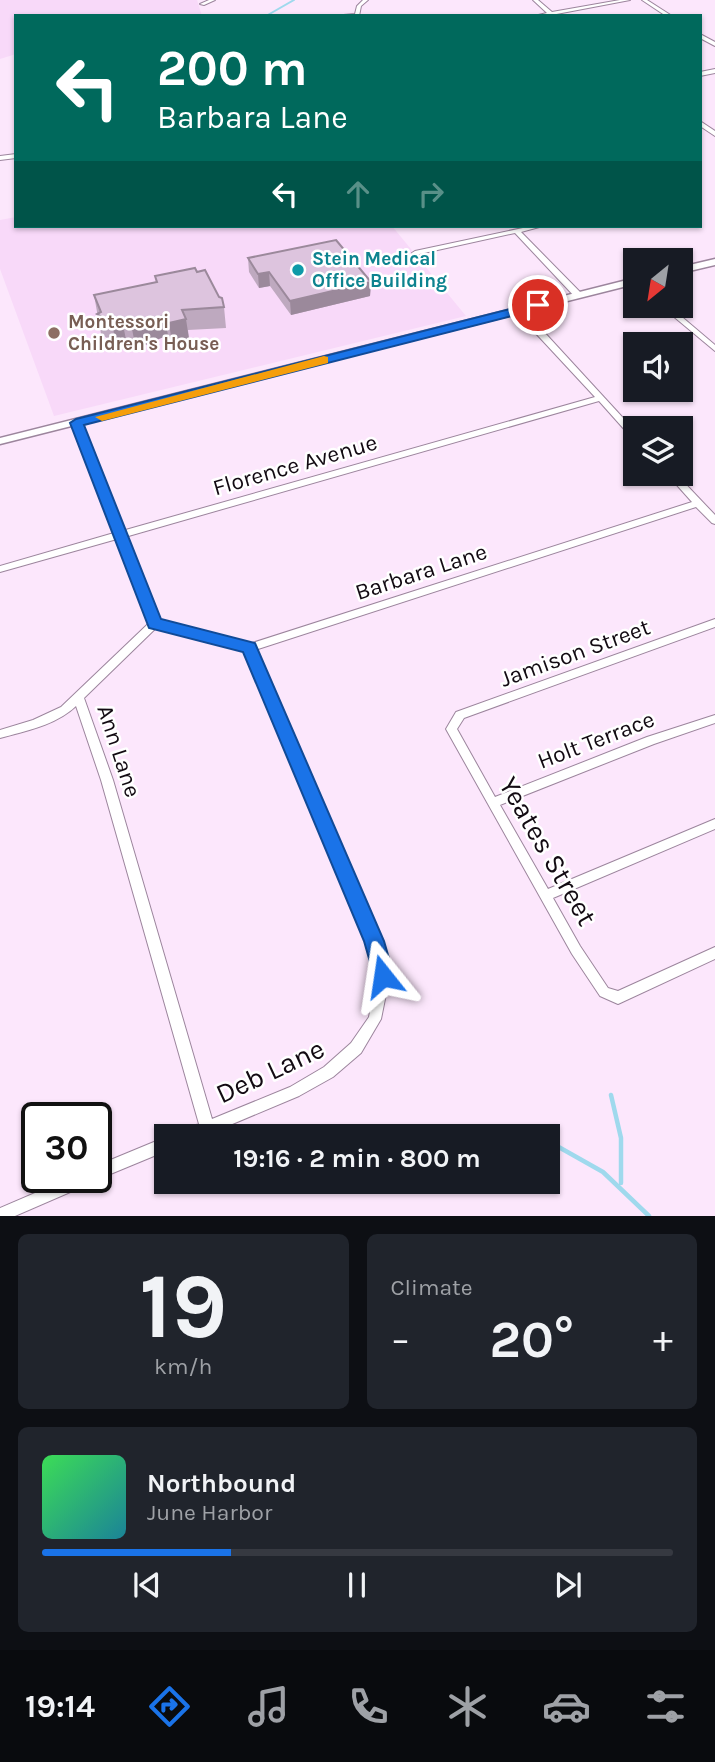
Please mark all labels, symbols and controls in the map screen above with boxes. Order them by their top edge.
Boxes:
text: 200 m [157,40,308,97]
icon: left [42,42,133,133]
text: Barbara Lane [157,99,348,136]
icon: left [266,175,304,213]
icon: ahead [339,175,377,213]
icon: right [412,175,450,213]
place label: Stein Medical Office Building [312,248,447,292]
north arrow [623,248,693,318]
map controls [623,248,693,486]
marker: Stein Medical Office Building [290,262,306,278]
pin [508,275,568,335]
icon: arrive [519,286,557,324]
place label: Montessori Children's House [68,311,219,355]
marker: Montessori Children's House [46,325,62,341]
button: sound [623,332,693,402]
button: layers [623,416,693,486]
street label: Florence Avenue [210,429,380,501]
street label: Barbara Lane [352,538,490,606]
street label: Jamison Street [496,613,654,693]
street label: Ann Lane [91,701,147,801]
street label: Holt Terrace [534,705,658,775]
street label: Yeates Street [492,771,604,931]
position arrow [346,939,420,1013]
street label: Deb Lane [211,1032,329,1110]
speed limit sign: 30 [21,1102,112,1193]
text: 19:16 · 2 min · 800 m [233,1143,481,1174]
text: 19 [139,1254,227,1360]
text: Climate [391,1274,473,1301]
text: 20° [489,1309,574,1370]
text: − [391,1317,410,1362]
text: + [653,1317,673,1362]
text: km/h [154,1353,212,1380]
text: Northbound [147,1468,296,1499]
text: June Harbor [147,1499,272,1526]
icon: previous [128,1566,166,1604]
icon: pause [338,1566,376,1604]
icon: next [549,1566,587,1604]
icon: directions [145,1682,194,1731]
icon: music [244,1682,293,1731]
icon: phone [344,1682,393,1731]
icon: climate [443,1682,492,1731]
icon: car [542,1682,591,1731]
icon: filters [641,1682,690,1731]
text: 19:14 [25,1688,95,1725]

